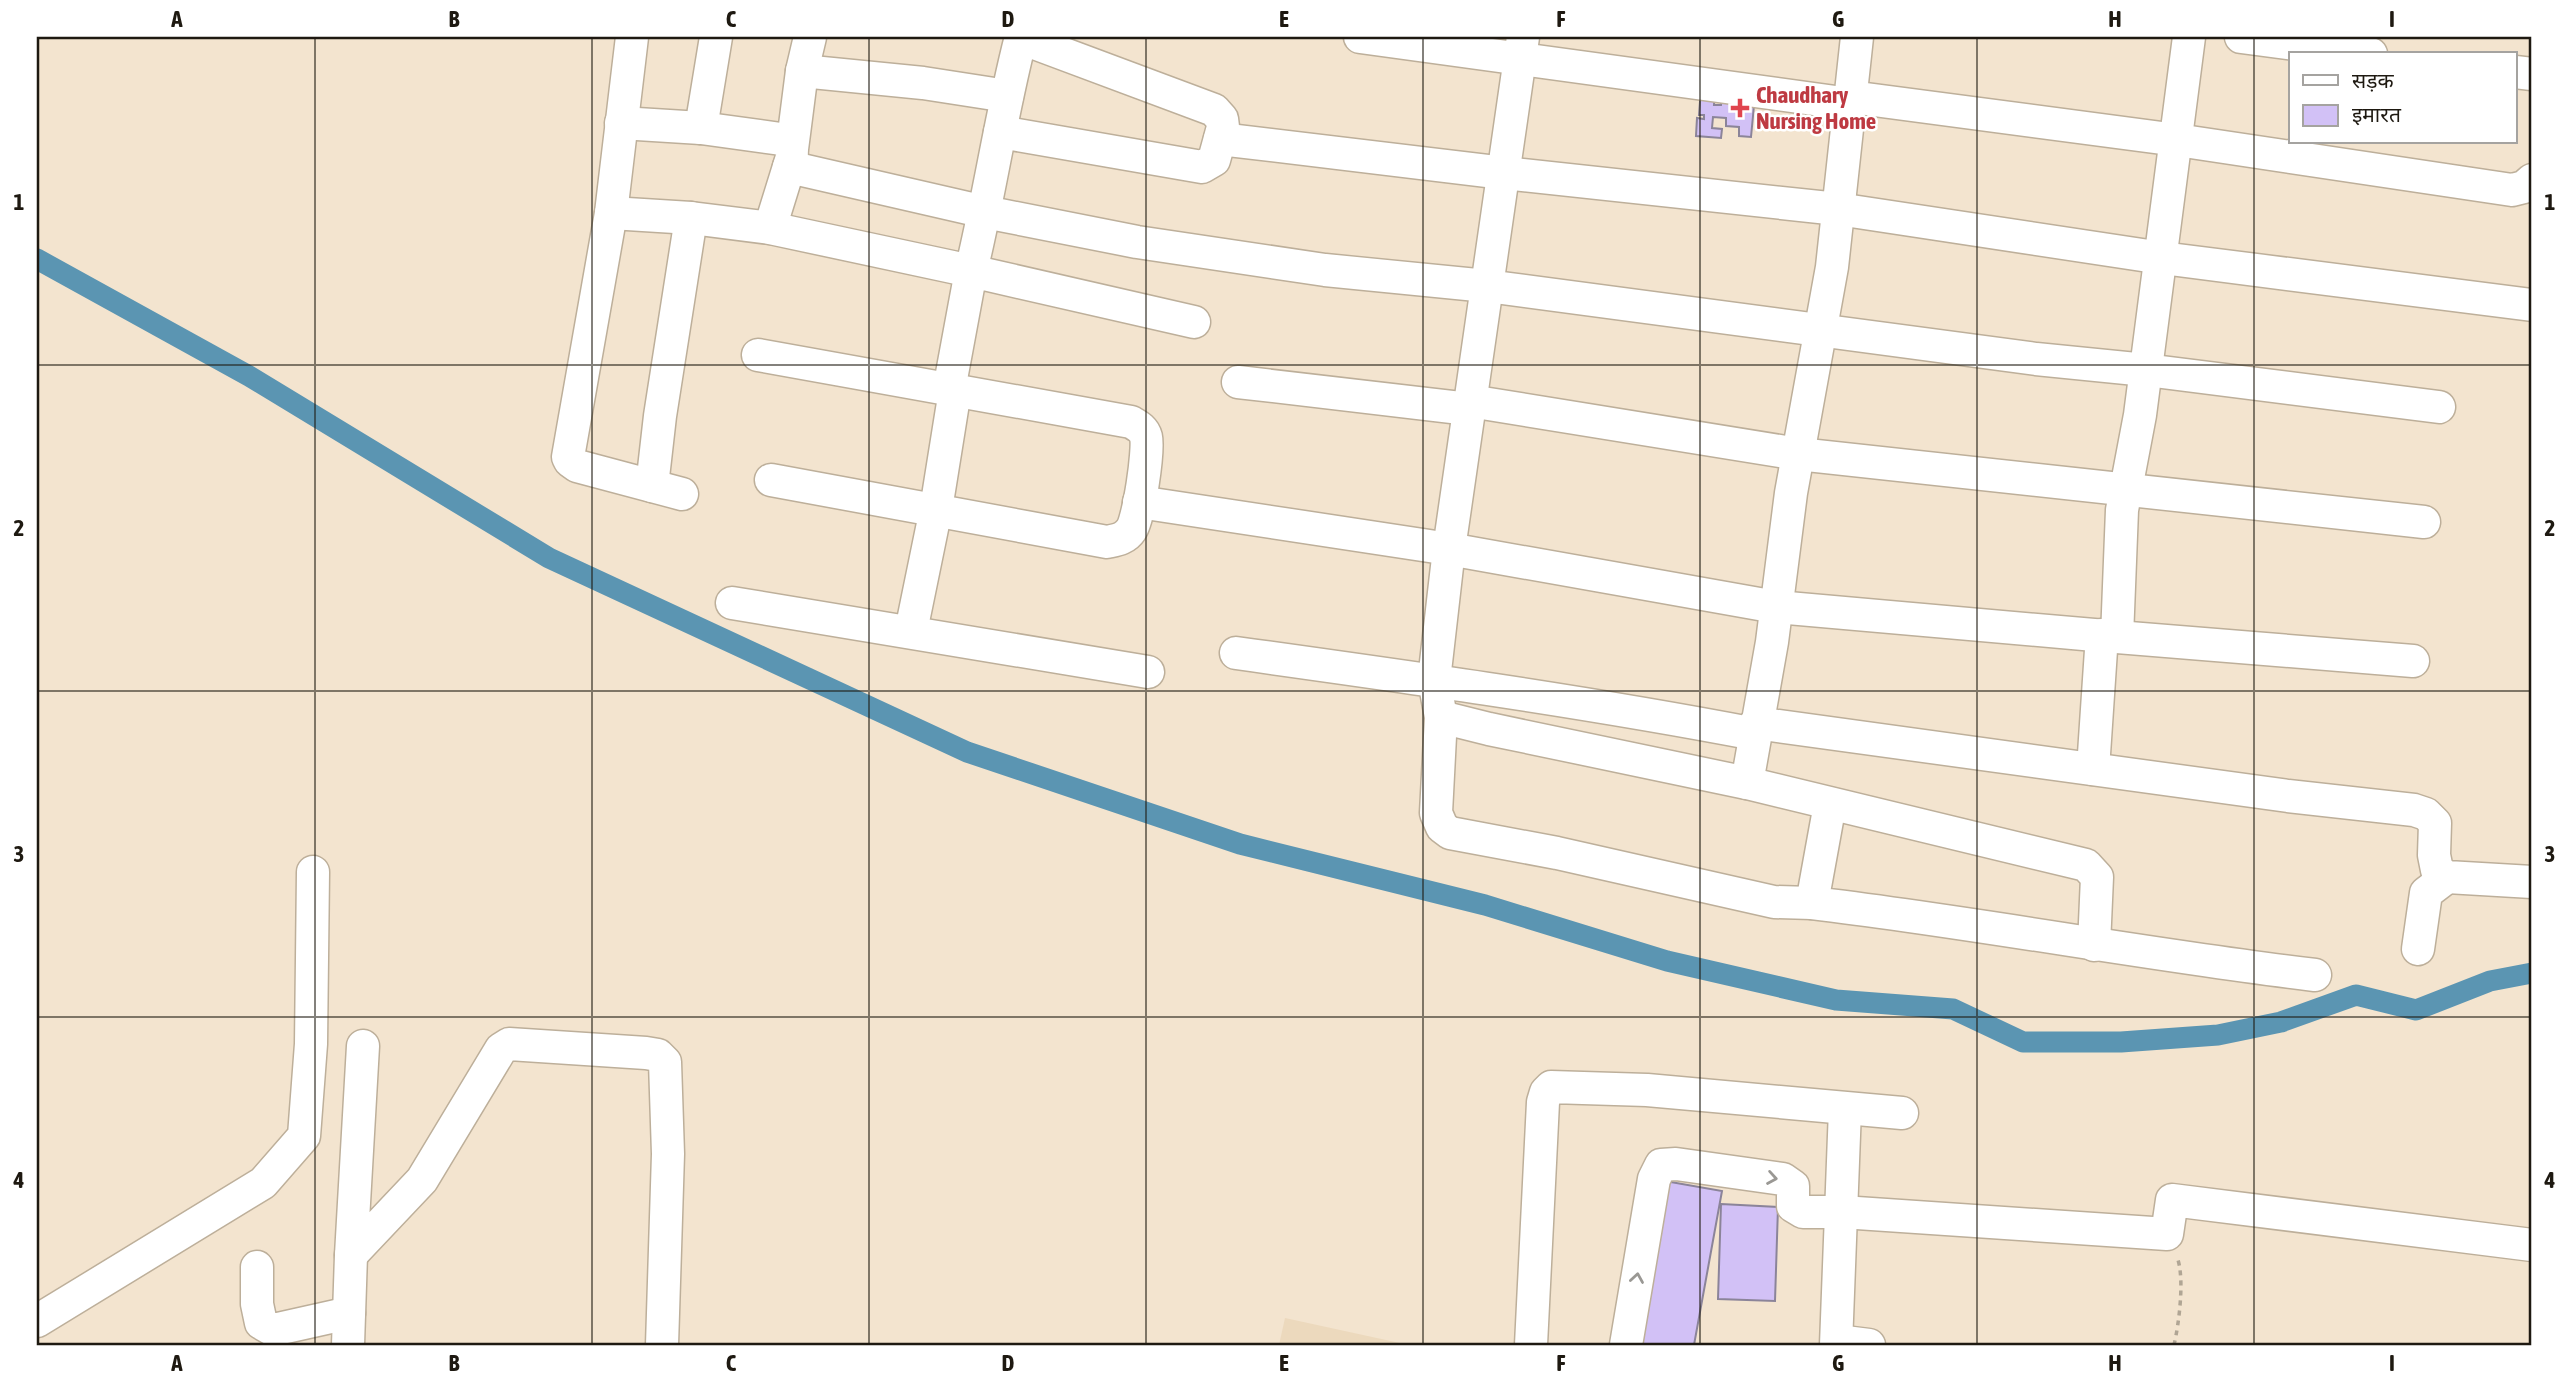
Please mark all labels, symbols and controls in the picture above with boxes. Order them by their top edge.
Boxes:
text: A [170,6,183,32]
text: B [449,6,460,32]
text: C [726,6,737,32]
text: D [1002,6,1015,32]
text: E [1279,6,1289,32]
text: F [1556,6,1566,32]
text: G [1832,6,1844,32]
text: H [2108,6,2122,32]
text: I [2389,6,2395,32]
legend [2289,52,2516,144]
text: सड़क [2352,68,2394,92]
place label: Chaudhary Nursing Home [1756,82,1876,134]
marker: Chaudhary Nursing Home [1730,98,1750,118]
text: इमारत [2352,102,2402,126]
text: 1 [14,189,25,215]
text: 1 [2545,189,2556,215]
text: 2 [14,515,24,541]
text: 2 [2545,515,2555,541]
text: 3 [14,841,24,867]
text: 3 [2545,841,2555,867]
text: 4 [13,1167,25,1193]
text: 4 [2544,1167,2556,1193]
one-way arrow [1766,1170,1778,1185]
one-way arrow [1629,1272,1644,1284]
text: A [170,1350,183,1376]
text: B [449,1350,460,1376]
text: C [726,1350,737,1376]
text: D [1002,1350,1015,1376]
text: E [1279,1350,1289,1376]
text: F [1556,1350,1566,1376]
text: G [1832,1350,1844,1376]
text: H [2108,1350,2122,1376]
text: I [2389,1350,2395,1376]

